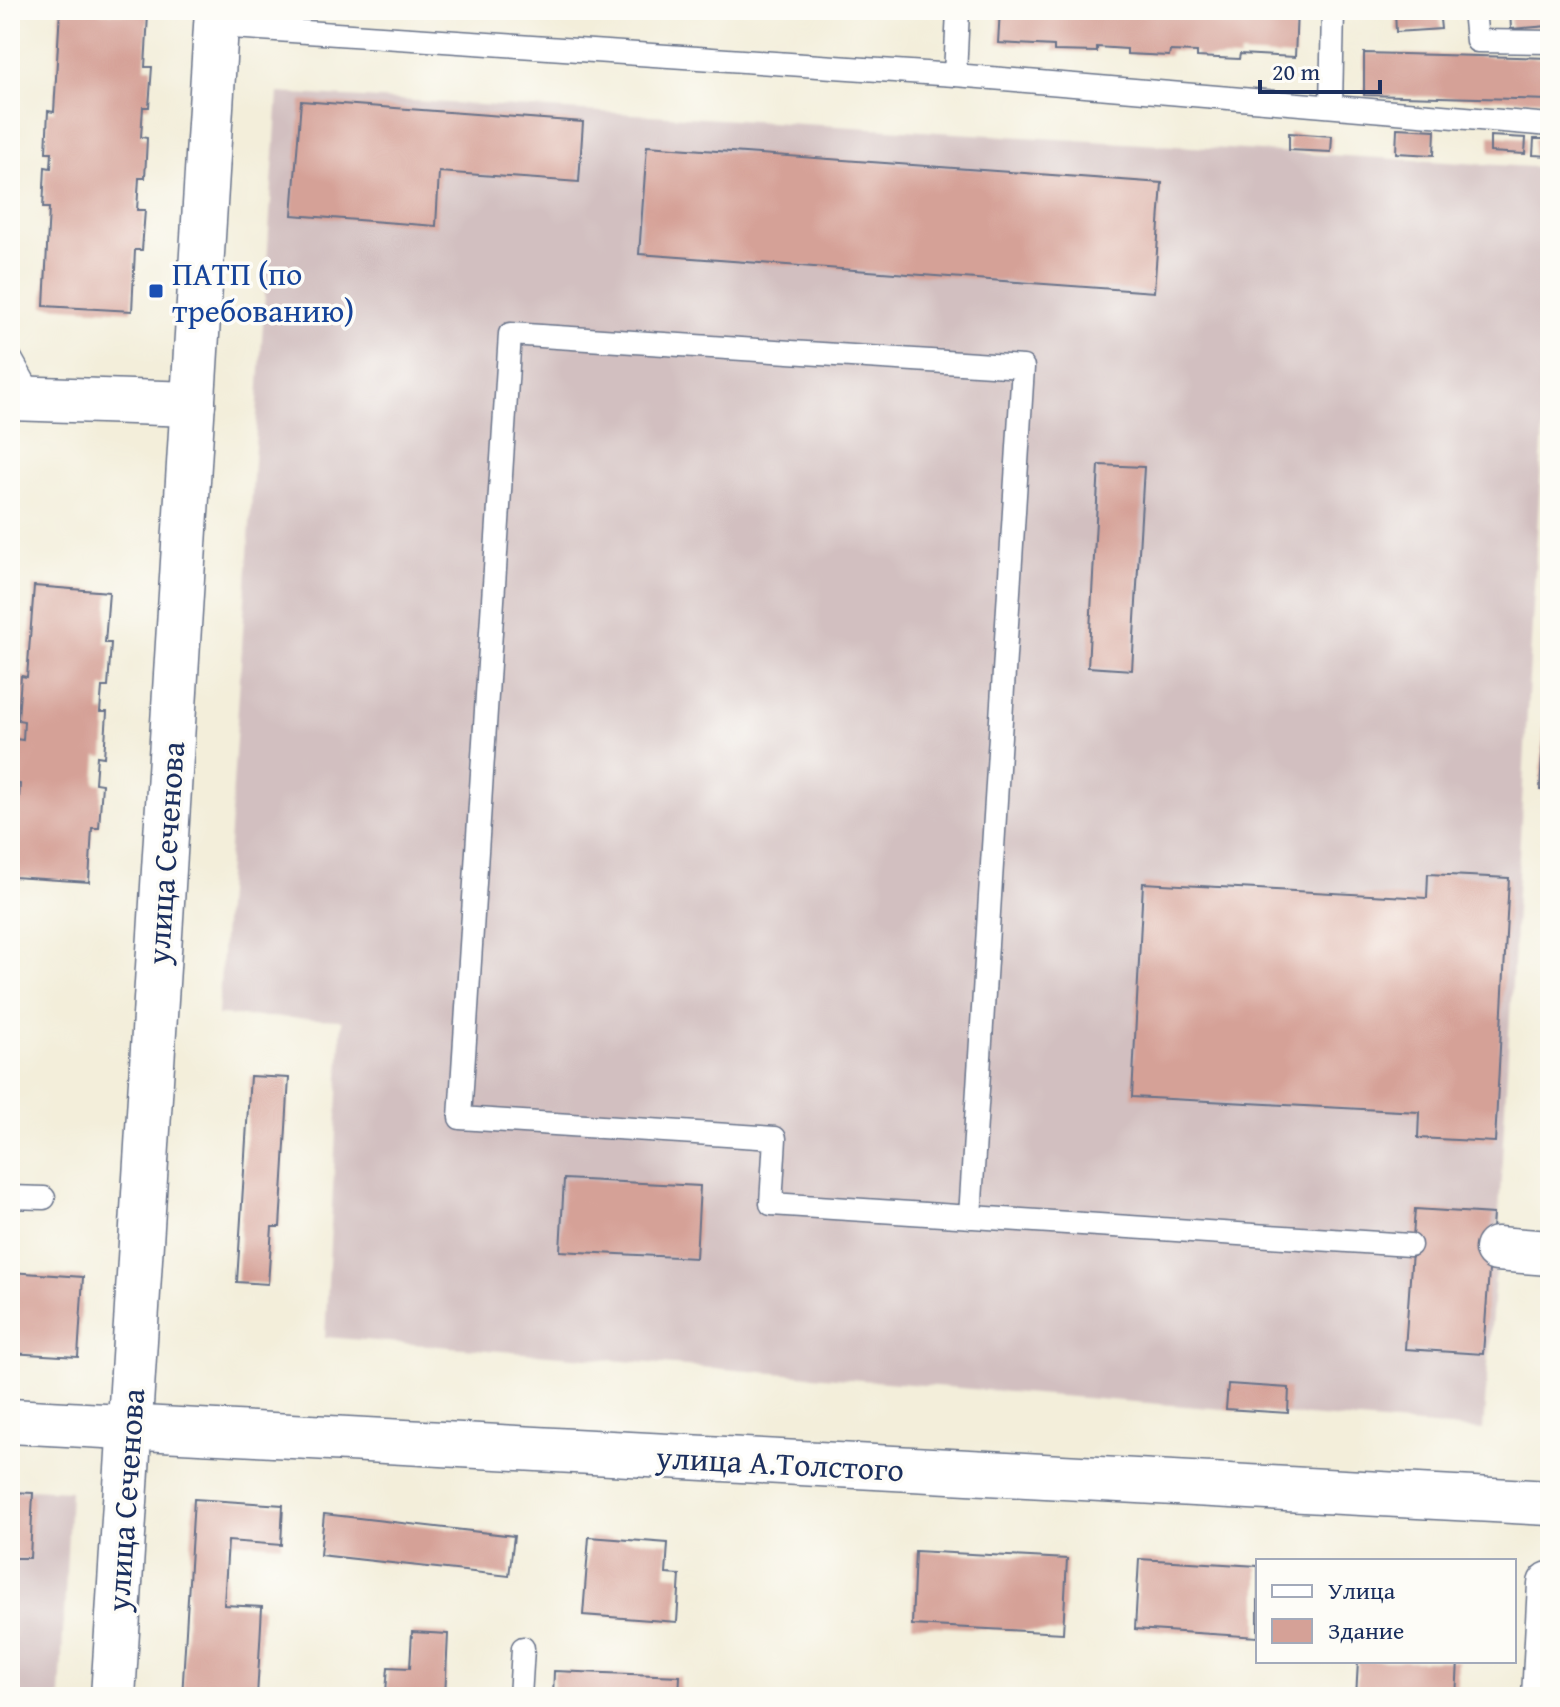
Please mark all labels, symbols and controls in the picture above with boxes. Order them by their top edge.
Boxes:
scale bar [1260,44,1380,94]
text: 20 m [1272,54,1320,89]
place label: ПАТП (по требованию) [172,250,354,334]
marker: ПАТП (по требованию) [147,282,165,300]
street label: улица Сеченова [134,739,196,967]
street label: улица Сеченова [94,1386,156,1614]
street label: улица А.Толстого [654,1433,905,1493]
legend [1256,1559,1516,1663]
text: Улица [1328,1573,1396,1608]
text: Здание [1328,1613,1404,1648]

